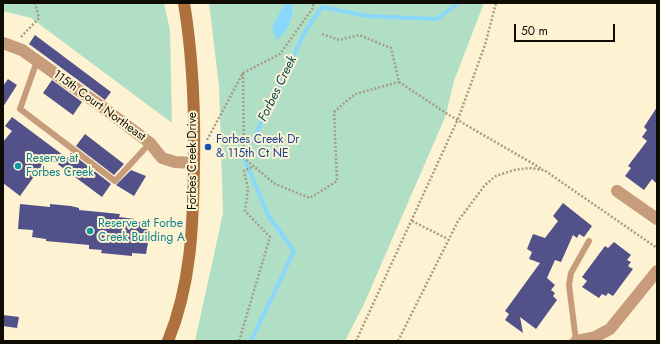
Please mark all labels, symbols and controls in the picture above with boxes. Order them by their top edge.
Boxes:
scale bar [516,16,617,42]
text: 50 m [521,22,548,40]
water label: Forbes Creek [255,54,301,124]
street label: 115th Court Northeast [50,68,148,144]
street label: Forbes Creek Drive [186,112,200,210]
place label: Forbes Creek Dr & 115th Ct NE [216,133,299,161]
marker: Forbes Creek Dr & 115th Ct NE [203,142,213,152]
place label: Reserve at Forbes Creek [26,152,94,180]
marker: Reserve at Forbes Creek [13,161,23,171]
place label: Reserve at Forbe Creek Building A [98,217,185,245]
marker: Reserve at Forbe Creek Building A [85,226,95,236]

